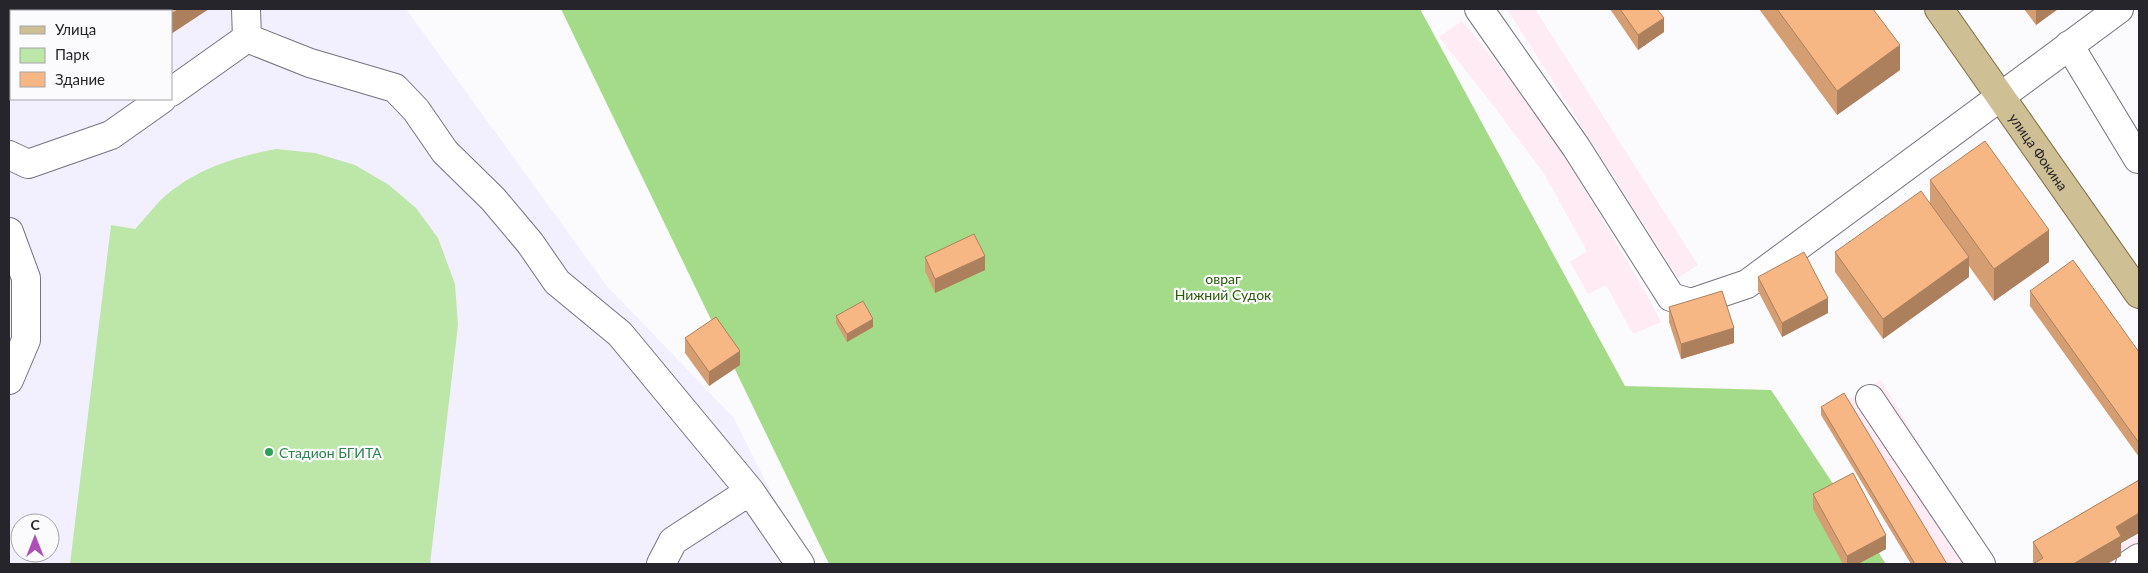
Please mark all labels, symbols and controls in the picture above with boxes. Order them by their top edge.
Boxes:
legend [10,10,172,100]
text: Улица [55,20,96,38]
text: Парк [55,45,90,63]
text: Здание [55,70,105,88]
street label: улица Фокина [2006,109,2072,194]
park label: овраг Нижний Судок [1175,270,1272,303]
place label: Стадион БГИТА [279,444,382,461]
marker: Стадион БГИТА [263,446,275,458]
north arrow [10,513,60,563]
text: С [30,516,40,533]

